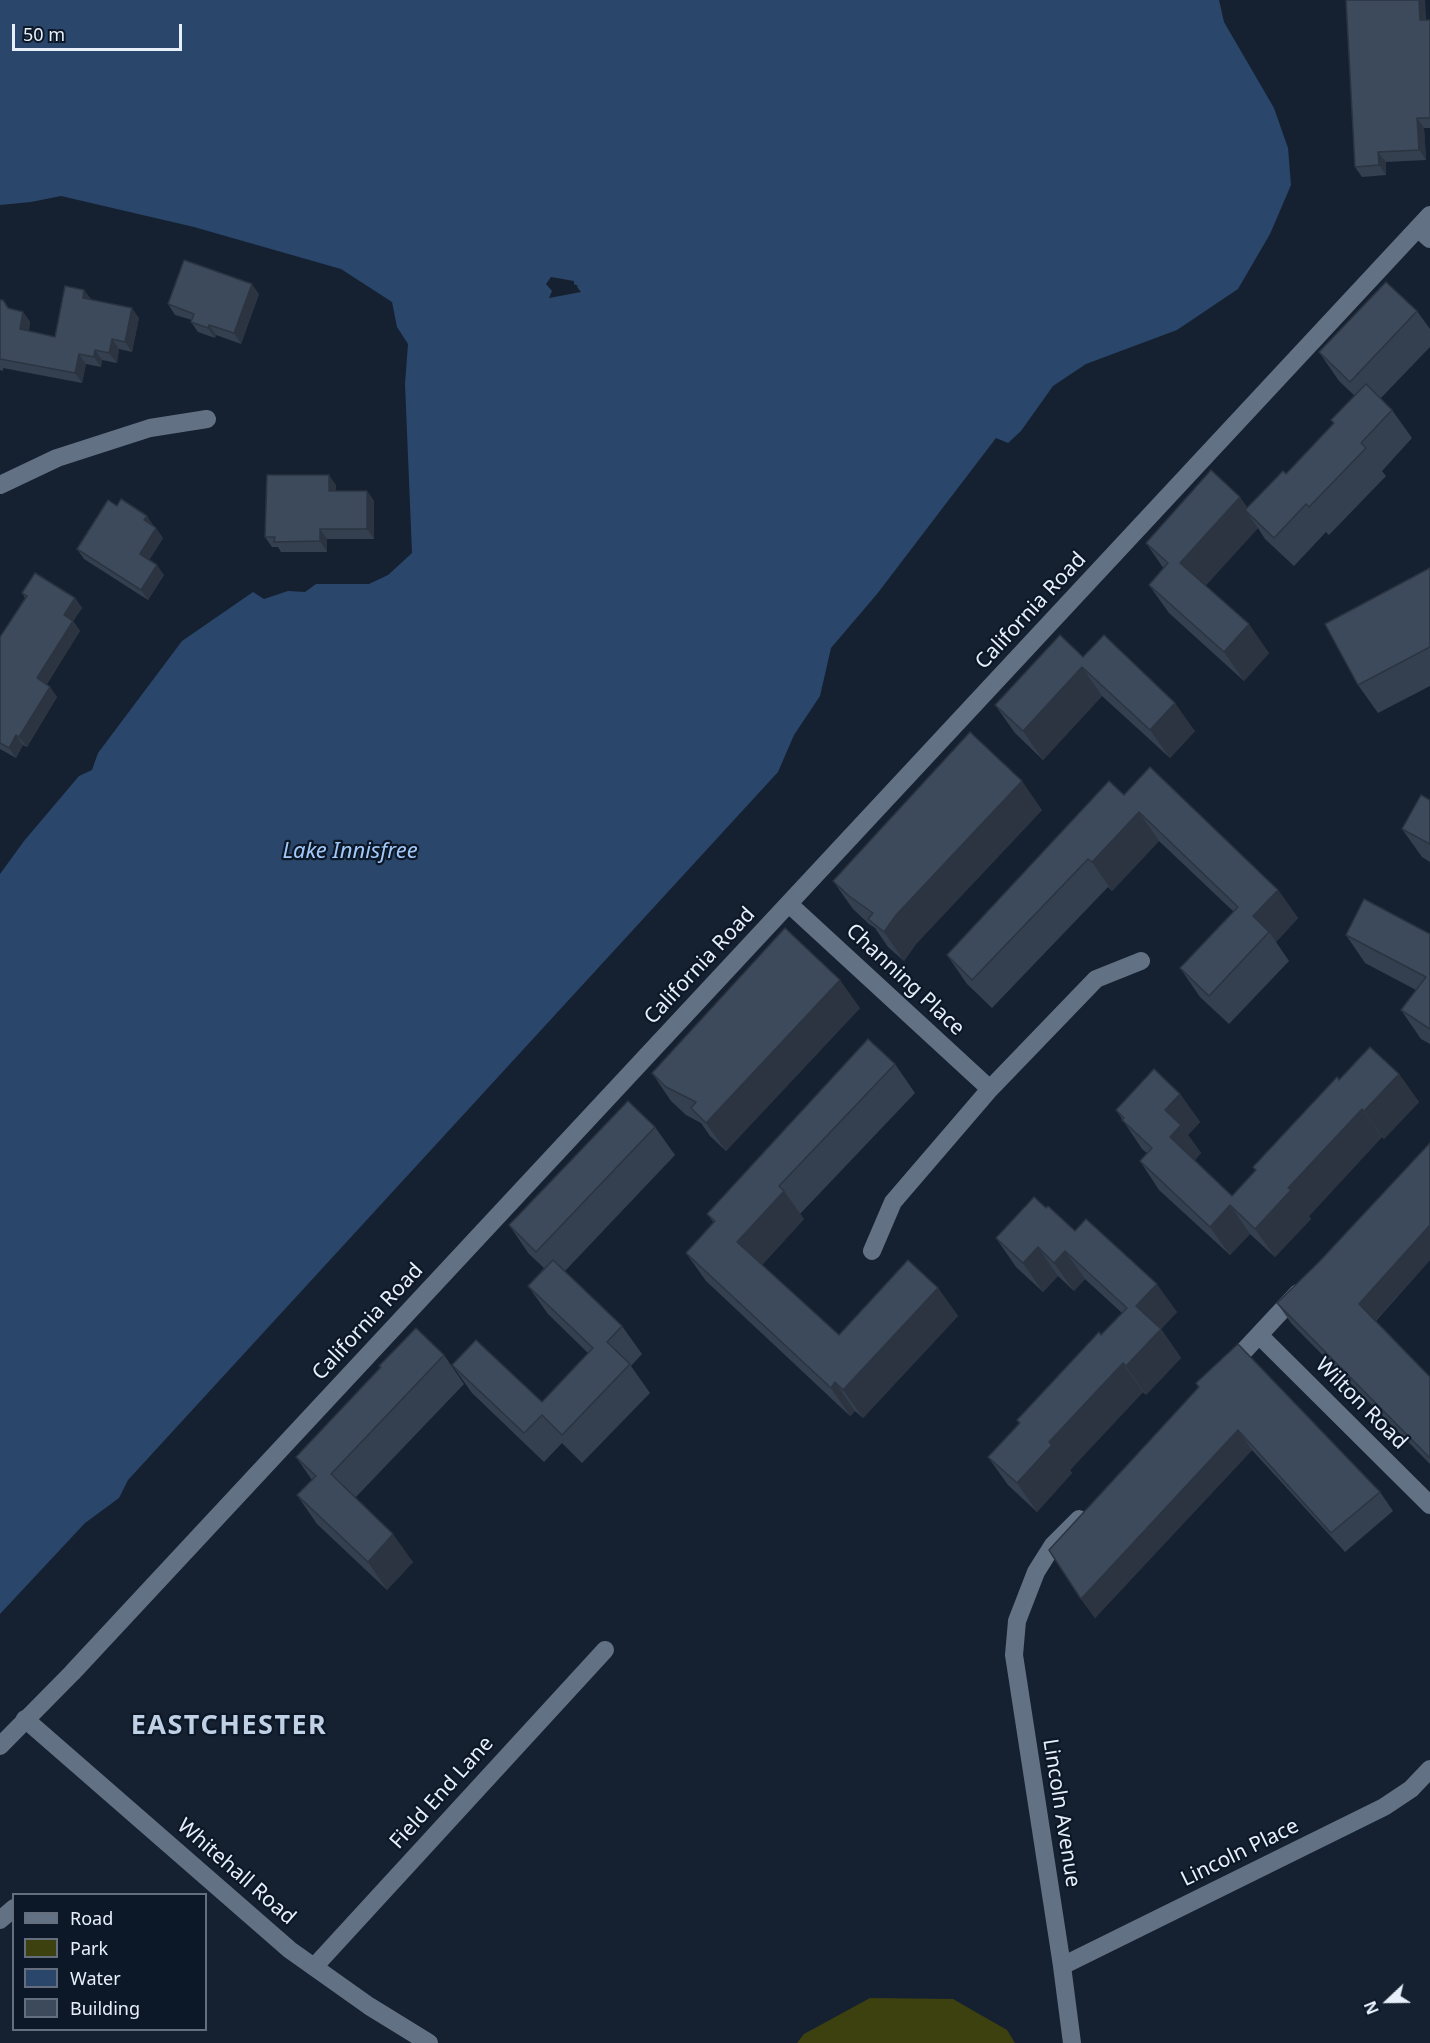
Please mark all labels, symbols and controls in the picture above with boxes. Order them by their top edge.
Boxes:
scale bar [15,12,184,50]
text: 50 m [23,22,65,46]
street label: California Road [970,547,1092,675]
water label: Lake Innisfree [282,839,418,865]
street label: California Road [639,902,761,1030]
street label: Channing Place [841,919,969,1041]
street label: California Road [307,1258,429,1386]
street label: Wilton Road [1310,1353,1412,1455]
district label: EASTCHESTER [131,1710,327,1742]
street label: Field End Lane [385,1732,499,1854]
street label: Lincoln Avenue [1037,1737,1085,1889]
street label: Whitehall Road [172,1814,300,1930]
street label: Lincoln Place [1177,1814,1303,1892]
legend [12,1893,207,2031]
text: Road [70,1906,113,1930]
text: Park [70,1936,108,1960]
text: Water [70,1966,121,1990]
north arrow [1358,1971,1418,2031]
text: Building [70,1996,140,2020]
text: N [1359,1998,1384,2018]

